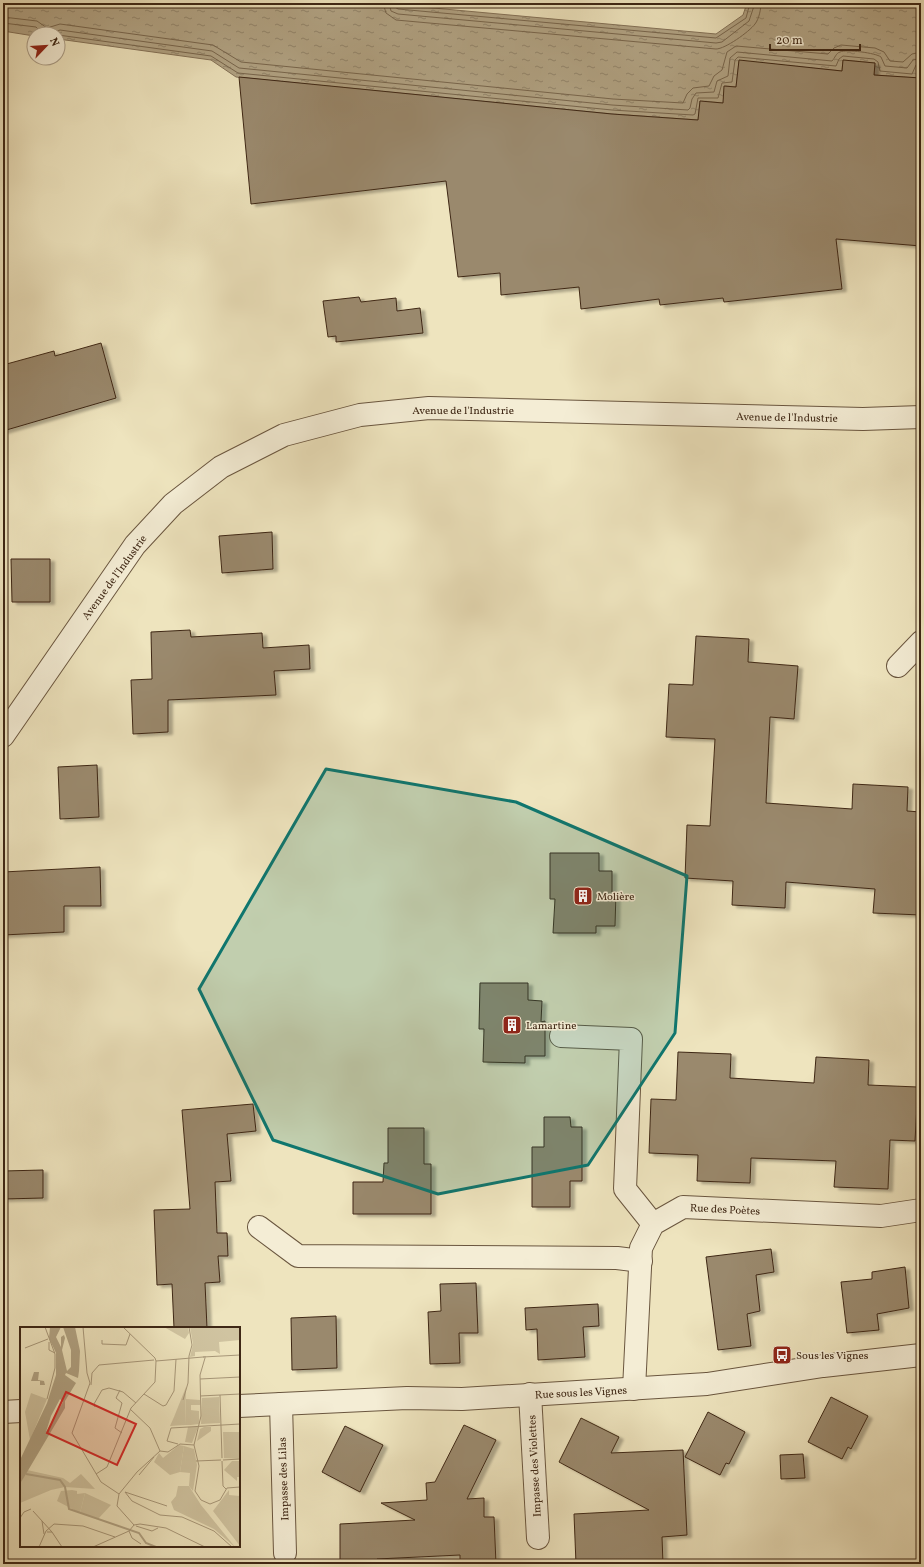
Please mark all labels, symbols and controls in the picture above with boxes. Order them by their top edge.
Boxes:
north arrow [26,26,66,66]
scale bar [770,26,860,52]
text: 20 m [776,33,803,49]
text: N [45,36,62,49]
street label: Avenue de l'Industrie [412,404,514,419]
street label: Avenue de l'Industrie [736,410,838,427]
street label: Avenue de l'Industrie [79,532,151,623]
building icon: Molière [572,885,594,907]
place label: Molière [597,890,634,905]
building icon: Lamartine [501,1014,523,1036]
place label: Lamartine [526,1019,576,1034]
street label: Rue des Poètes [689,1201,761,1220]
inset map [20,1327,240,1547]
bus stop icon: Sous les Vignes [771,1344,793,1366]
place label: Sous les Vignes [796,1349,869,1364]
street label: Rue sous les Vignes [535,1384,628,1403]
street label: Impasse des Violettes [525,1414,546,1517]
street label: Impasse des Lilas [276,1437,293,1521]

